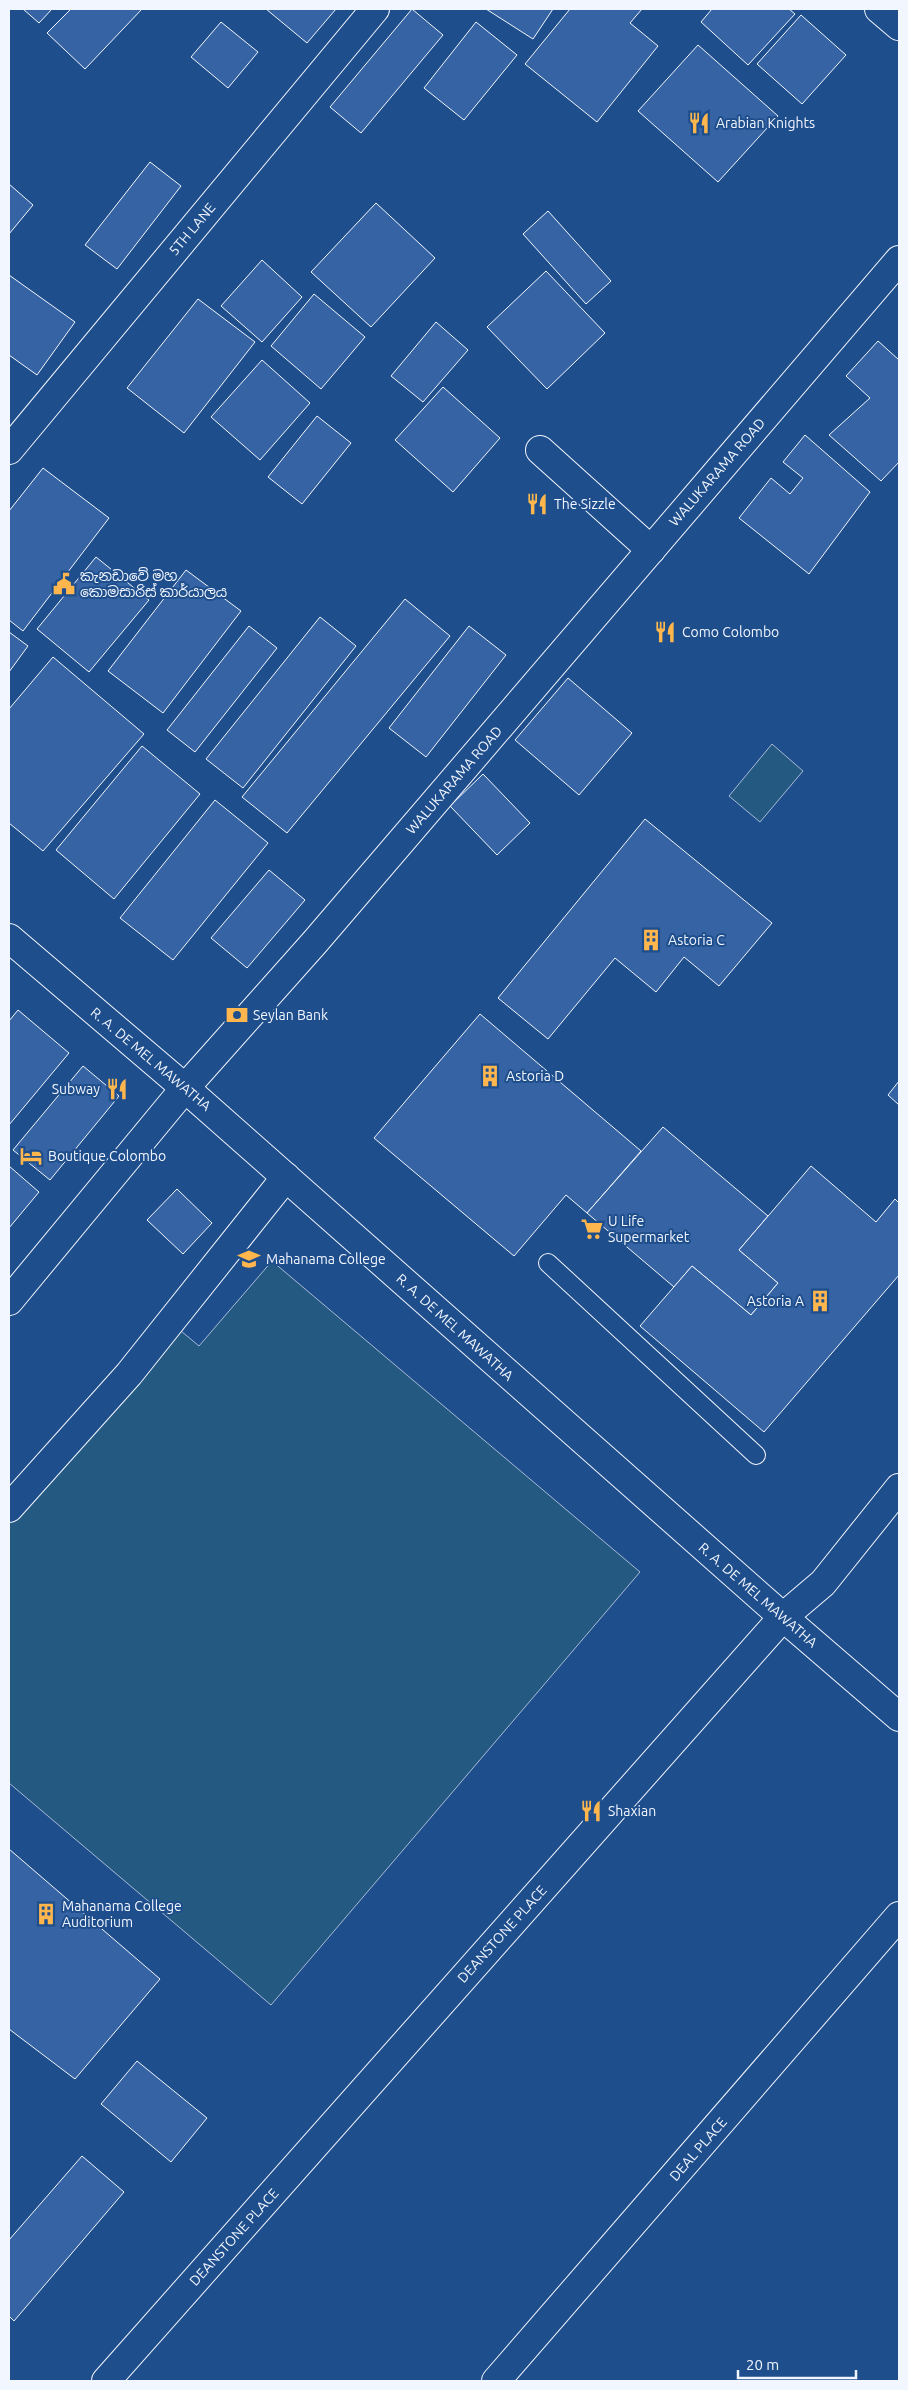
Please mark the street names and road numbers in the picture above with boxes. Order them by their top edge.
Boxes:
street label: 5TH LANE [166,200,219,258]
street label: WALUKARAMA ROAD [666,415,768,529]
street label: WALUKARAMA ROAD [403,723,505,837]
street label: R. A. DE MEL MAWATHA [88,1004,214,1114]
street label: R. A. DE MEL MAWATHA [393,1270,517,1384]
street label: R. A. DE MEL MAWATHA [695,1539,821,1651]
street label: DEANSTONE PLACE [454,1882,550,1986]
street label: DEAL PLACE [666,2114,730,2184]
street label: DEANSTONE PLACE [186,2185,282,2289]

